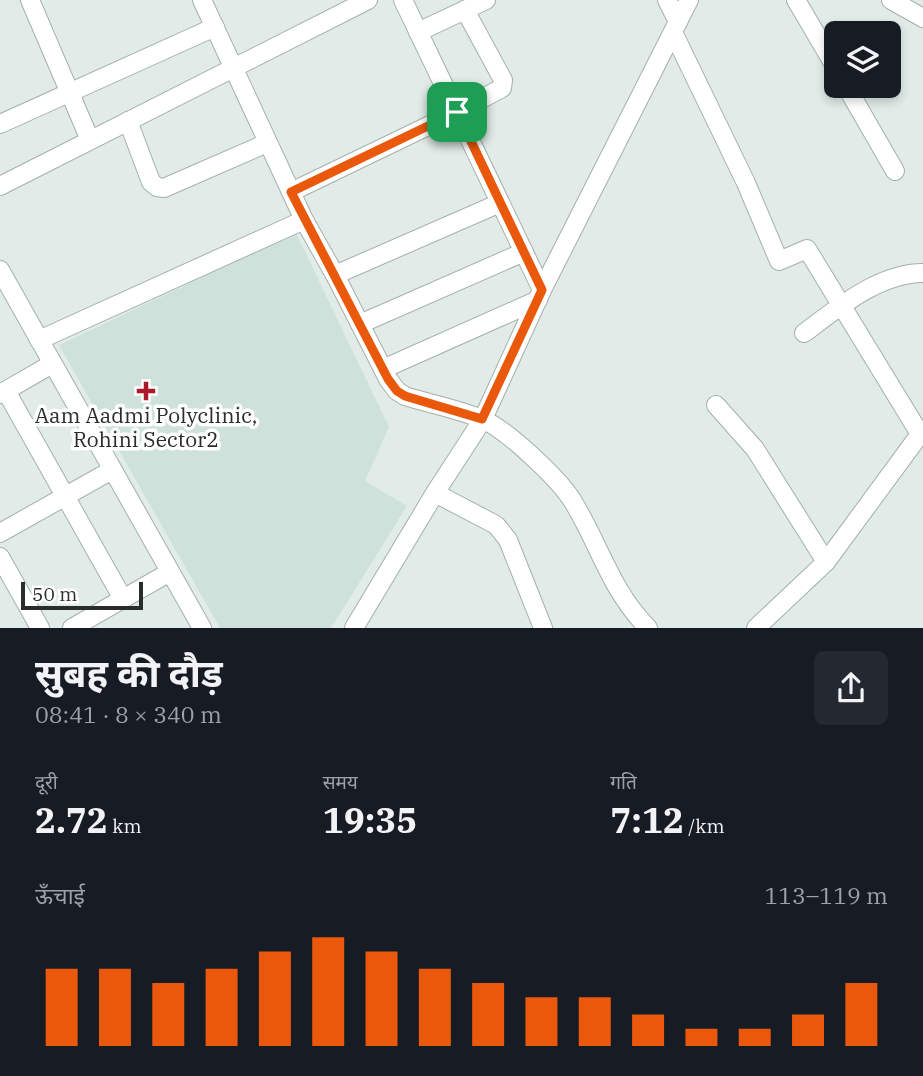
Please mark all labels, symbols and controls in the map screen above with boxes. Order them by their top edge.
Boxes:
map controls [824,21,901,98]
button: layers [824,21,901,98]
pin [427,82,487,142]
icon: arrive [438,93,476,131]
marker: Aam Aadmi Polyclinic, Rohini Sector2 [136,381,156,401]
place label: Aam Aadmi Polyclinic, Rohini Sector2 [35,401,257,453]
scale bar [21,579,144,611]
text: 50 m [32,582,77,606]
text: सुबह की दौड़ [35,648,223,697]
button: share [814,651,888,725]
text: 08:41 · 8 × 340 m [35,699,222,729]
text: दूरी [35,770,58,794]
text: समय [323,770,358,794]
text: गति [610,770,637,794]
text: 2.72 [35,797,108,843]
text: 19:35 [323,797,417,843]
text: 7:12 [610,797,684,843]
text: km [108,814,142,838]
text: /km [684,814,725,838]
text: ऊँचाई [35,880,85,910]
text: 113–119 m [764,880,888,910]

